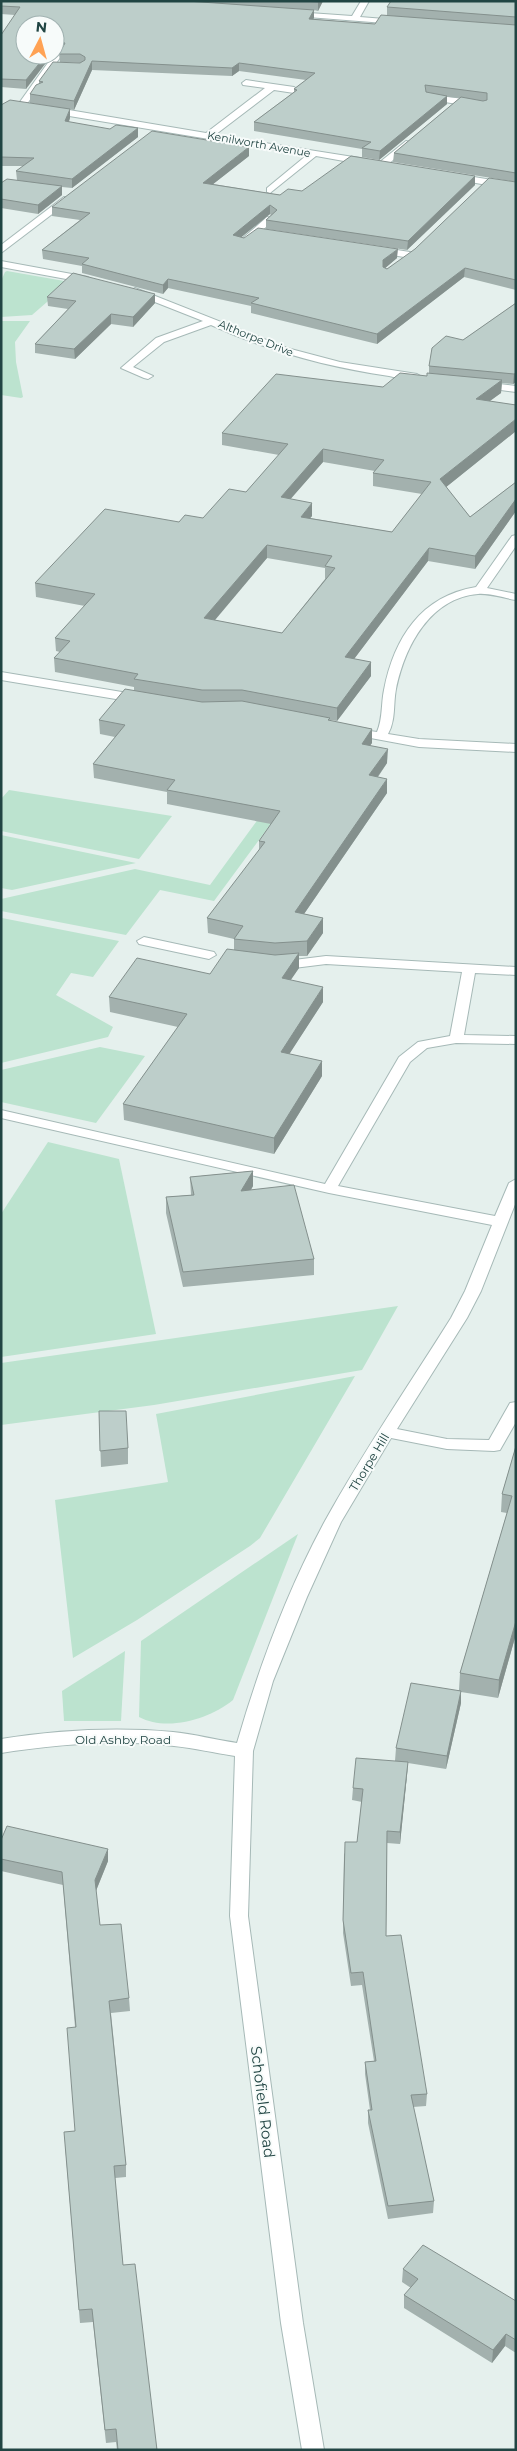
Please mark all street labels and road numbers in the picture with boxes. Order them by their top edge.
street label: Kenilworth Avenue [206,128,312,160]
street label: Althorpe Drive [216,317,296,360]
street label: Thorpe Hill [346,1430,392,1494]
street label: Old Ashby Road [75,1732,171,1747]
street label: Schofield Road [247,2045,279,2159]

